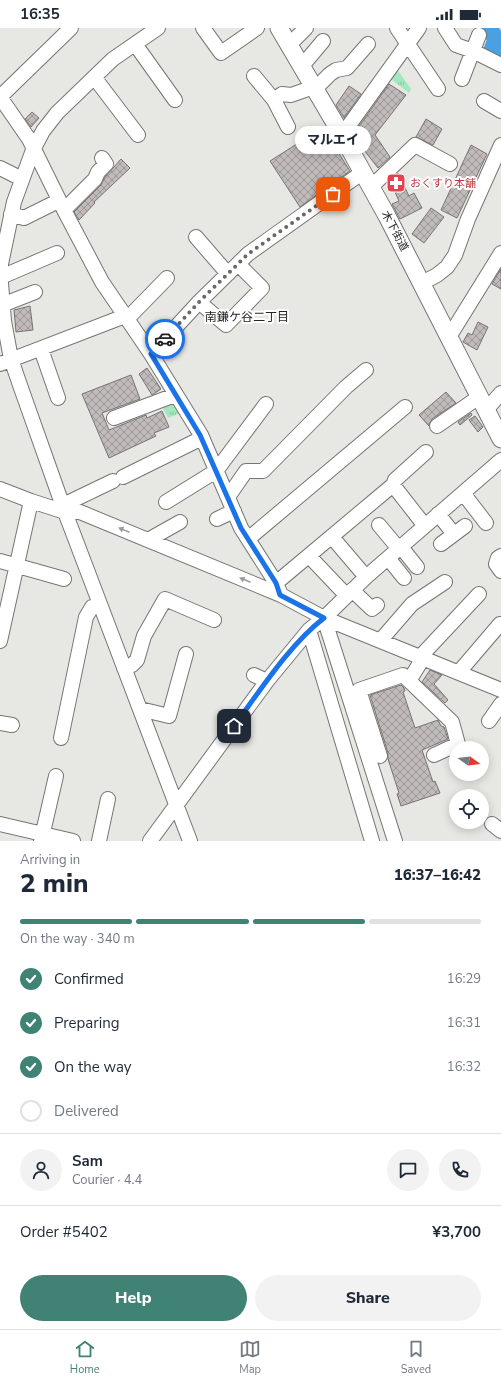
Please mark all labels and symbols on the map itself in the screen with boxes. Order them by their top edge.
callout: マルエイ [295,126,371,154]
pharmacy icon: おくすり本舗 [385,172,407,194]
place label: おくすり本舗 [410,176,476,191]
pin [316,177,350,211]
street label: 木下街道 [378,208,412,254]
district label: 南鎌ケ谷二丁目 [205,309,289,325]
courier [145,319,185,359]
one-way arrow [118,527,130,533]
one-way arrow [239,577,250,583]
pin [217,709,251,743]
north arrow [449,741,489,781]

